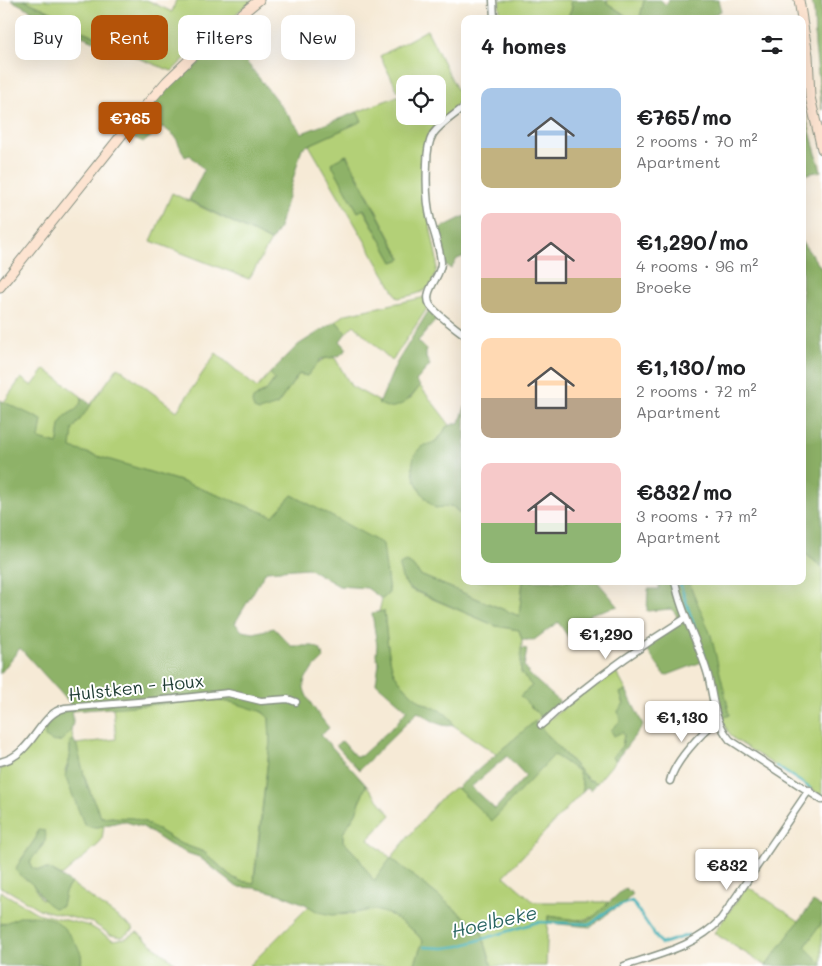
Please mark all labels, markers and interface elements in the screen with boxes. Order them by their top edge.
chip: Buy [15,15,81,60]
chip: Rent [91,15,168,60]
chip: Filters [178,15,271,60]
chip: New [281,15,355,60]
icon: filters [758,31,786,59]
text: 4 homes [481,32,567,59]
map controls [396,75,446,125]
button: locate [396,75,446,125]
pin: €765 [100,102,160,144]
text: €765/mo [636,103,731,130]
text: €765 [110,107,150,128]
icon: home [521,108,581,168]
text: 2 rooms · 70 m² [636,130,757,151]
text: Apartment [636,151,721,172]
text: €1,290/mo [636,228,748,255]
icon: home [521,233,581,293]
text: 4 rooms · 96 m² [636,255,758,276]
text: Broeke [636,276,692,297]
text: €1,130/mo [636,353,746,380]
icon: home [521,358,581,418]
text: 2 rooms · 72 m² [636,380,757,401]
text: Apartment [636,401,721,422]
text: €832/mo [636,478,732,505]
icon: home [521,483,581,543]
text: 3 rooms · 77 m² [636,505,757,526]
text: Apartment [636,526,721,547]
pin: €1,290 [565,618,647,660]
text: €1,290 [579,623,633,644]
street label: Hulstken - Houx [67,668,205,706]
pin: €1,130 [641,700,723,743]
text: €1,130 [656,706,708,727]
pin: €832 [697,848,757,891]
text: €832 [706,854,748,875]
water label: Hoelbeke [449,899,539,943]

